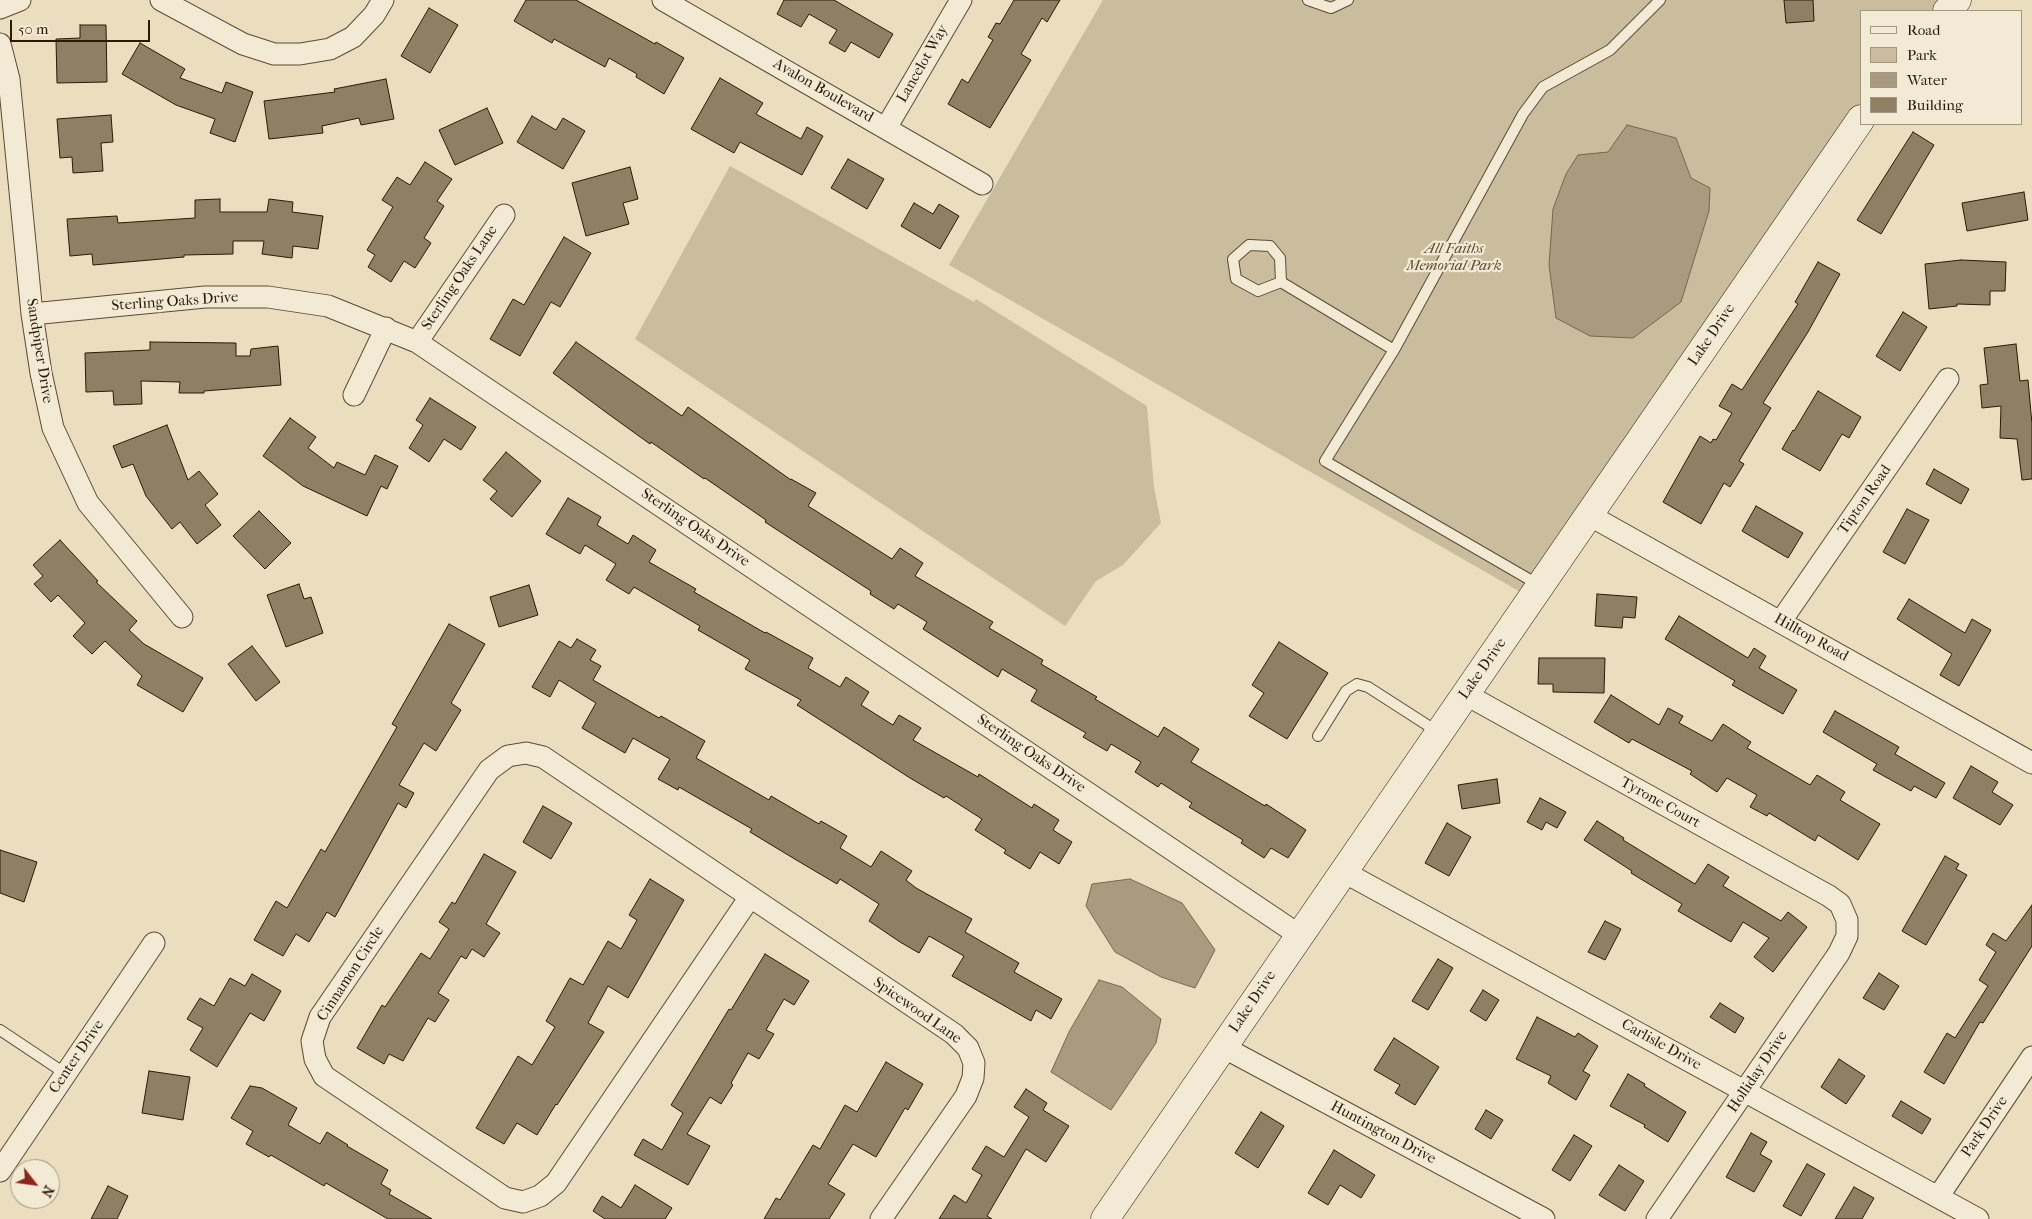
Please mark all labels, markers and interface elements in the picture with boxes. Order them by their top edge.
scale bar [12,10,152,42]
legend [1860,10,2022,125]
text: 50 m [18,20,48,38]
text: Road [1907,21,1940,39]
street label: Lancelot Way [893,22,953,106]
text: Park [1907,46,1937,64]
street label: Avalon Boulevard [770,55,876,127]
text: Water [1907,71,1947,89]
text: Building [1907,96,1963,114]
street label: Sterling Oaks Lane [418,222,502,334]
park label: All Faiths Memorial Park [1406,240,1502,275]
street label: Sterling Oaks Drive [111,289,239,315]
street label: Sandpiper Drive [22,297,56,405]
street label: Lake Drive [1685,301,1739,369]
street label: Tipton Road [1835,462,1895,538]
street label: Sterling Oaks Drive [637,485,753,571]
street label: Hilltop Road [1771,610,1851,666]
street label: Lake Drive [1455,635,1511,703]
street label: Sterling Oaks Drive [973,711,1089,797]
street label: Tyrone Court [1617,774,1703,832]
street label: Cinnamon Circle [314,923,388,1025]
street label: Lake Drive [1226,968,1280,1036]
street label: Spicewood Lane [869,974,965,1048]
street label: Carlisle Drive [1618,1016,1704,1074]
street label: Center Drive [46,1017,108,1097]
street label: Holliday Drive [1724,1028,1792,1116]
street label: Park Drive [1958,1093,2012,1161]
street label: Huntington Drive [1327,1098,1439,1168]
north arrow [10,1159,60,1209]
text: N [38,1182,58,1200]

